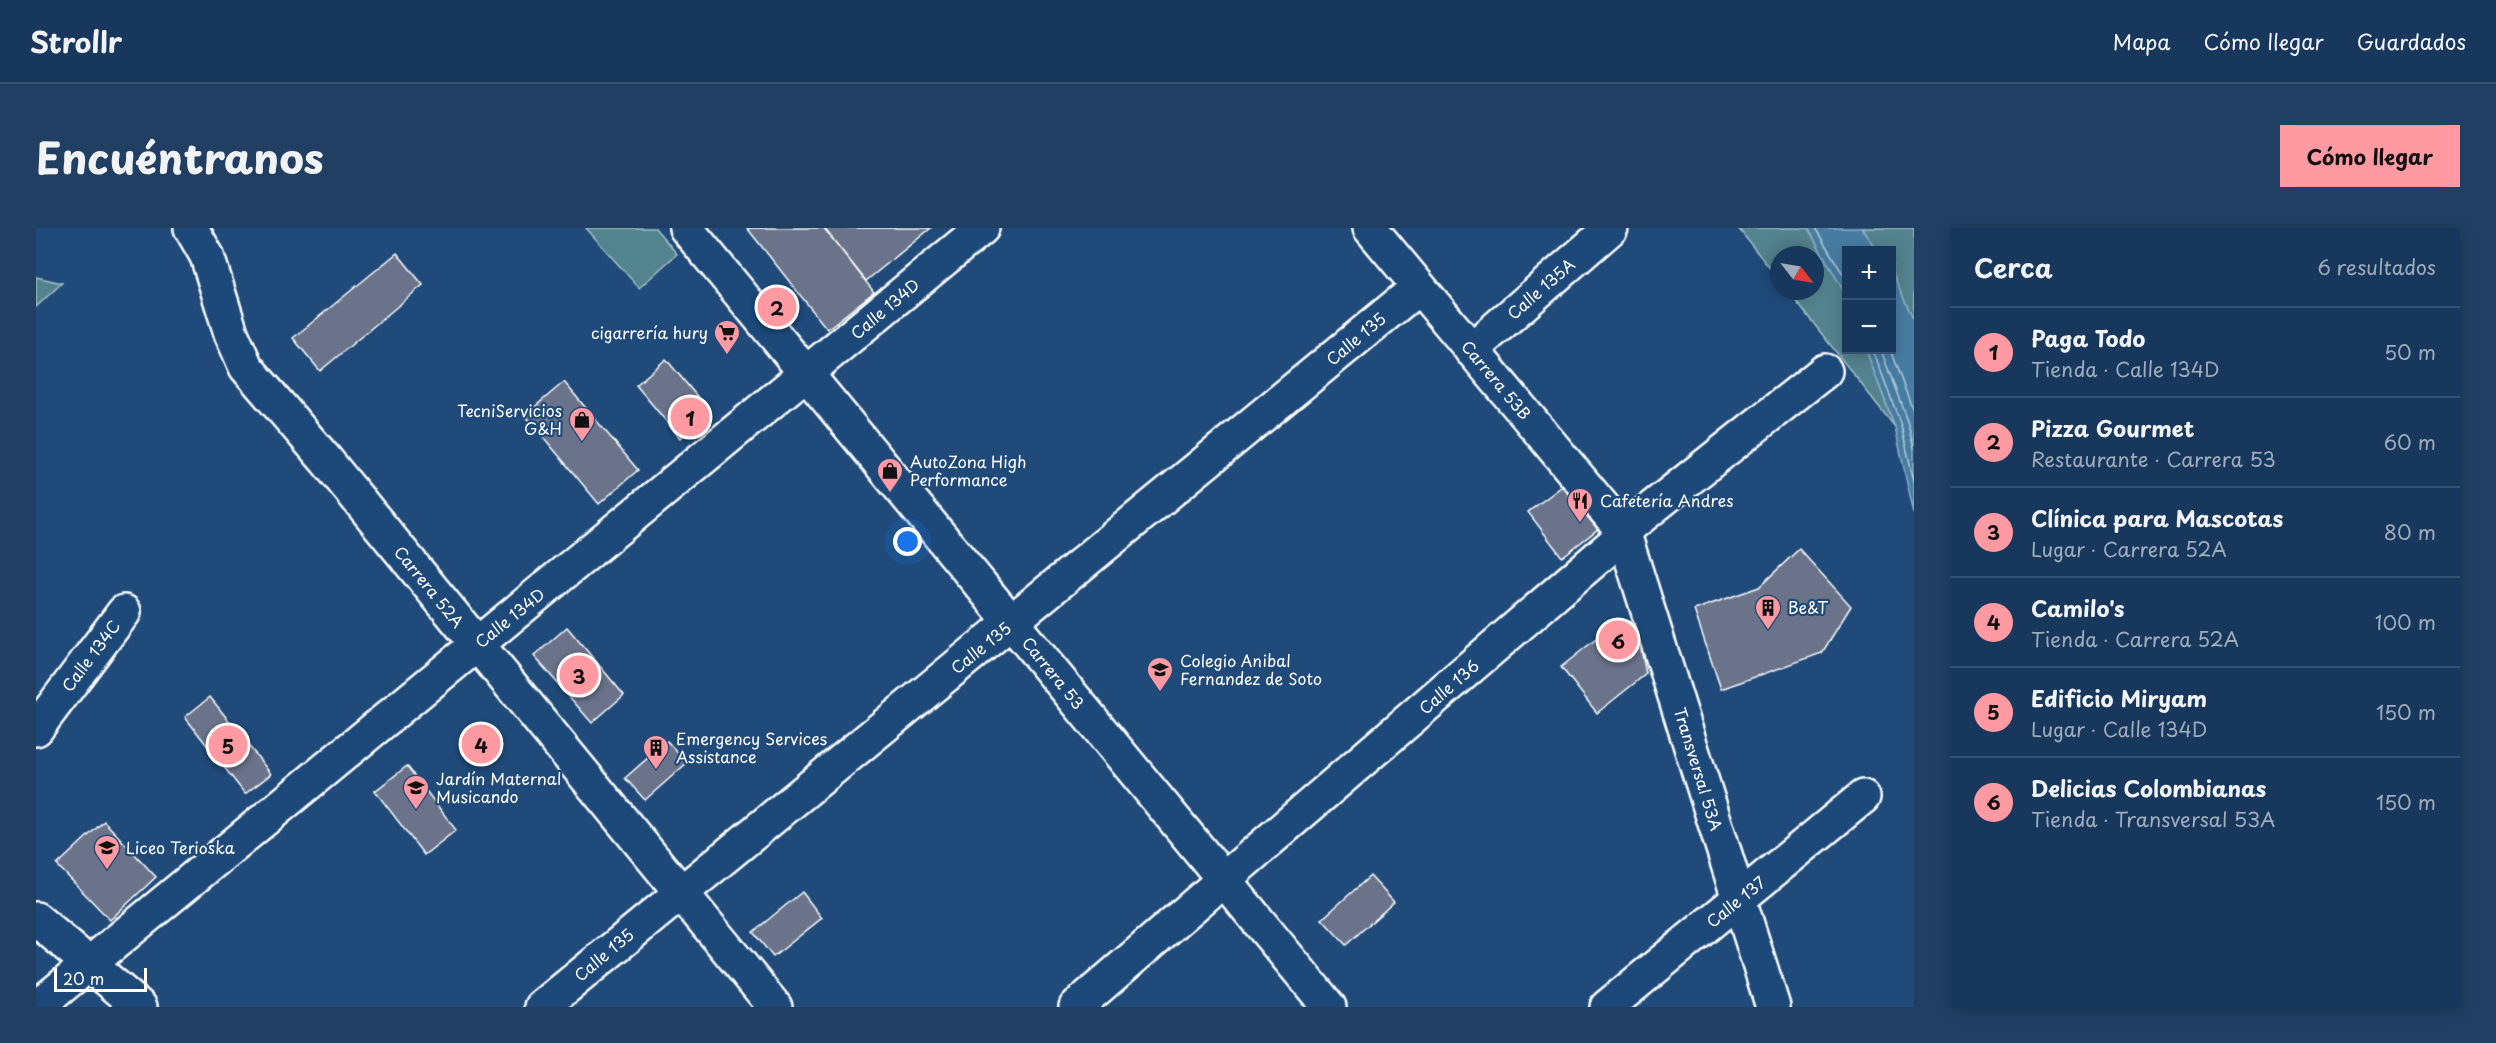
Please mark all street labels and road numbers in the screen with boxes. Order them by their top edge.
street label: Calle 135A [1501,252,1579,324]
street label: Calle 134D [845,272,924,344]
street label: Calle 135 [1320,306,1390,370]
street label: Carrera 53B [1456,334,1537,424]
street label: Carrera 52A [389,540,470,633]
street label: Calle 134D [469,582,549,653]
street label: Calle 134C [55,615,125,696]
street label: Calle 135 [945,615,1016,679]
street label: Carrera 53 [1017,631,1091,714]
street label: Calle 136 [1413,653,1484,719]
street label: Transversal 53A [1669,704,1729,833]
street label: Calle 137 [1701,870,1770,933]
street label: Calle 135 [568,922,638,986]

